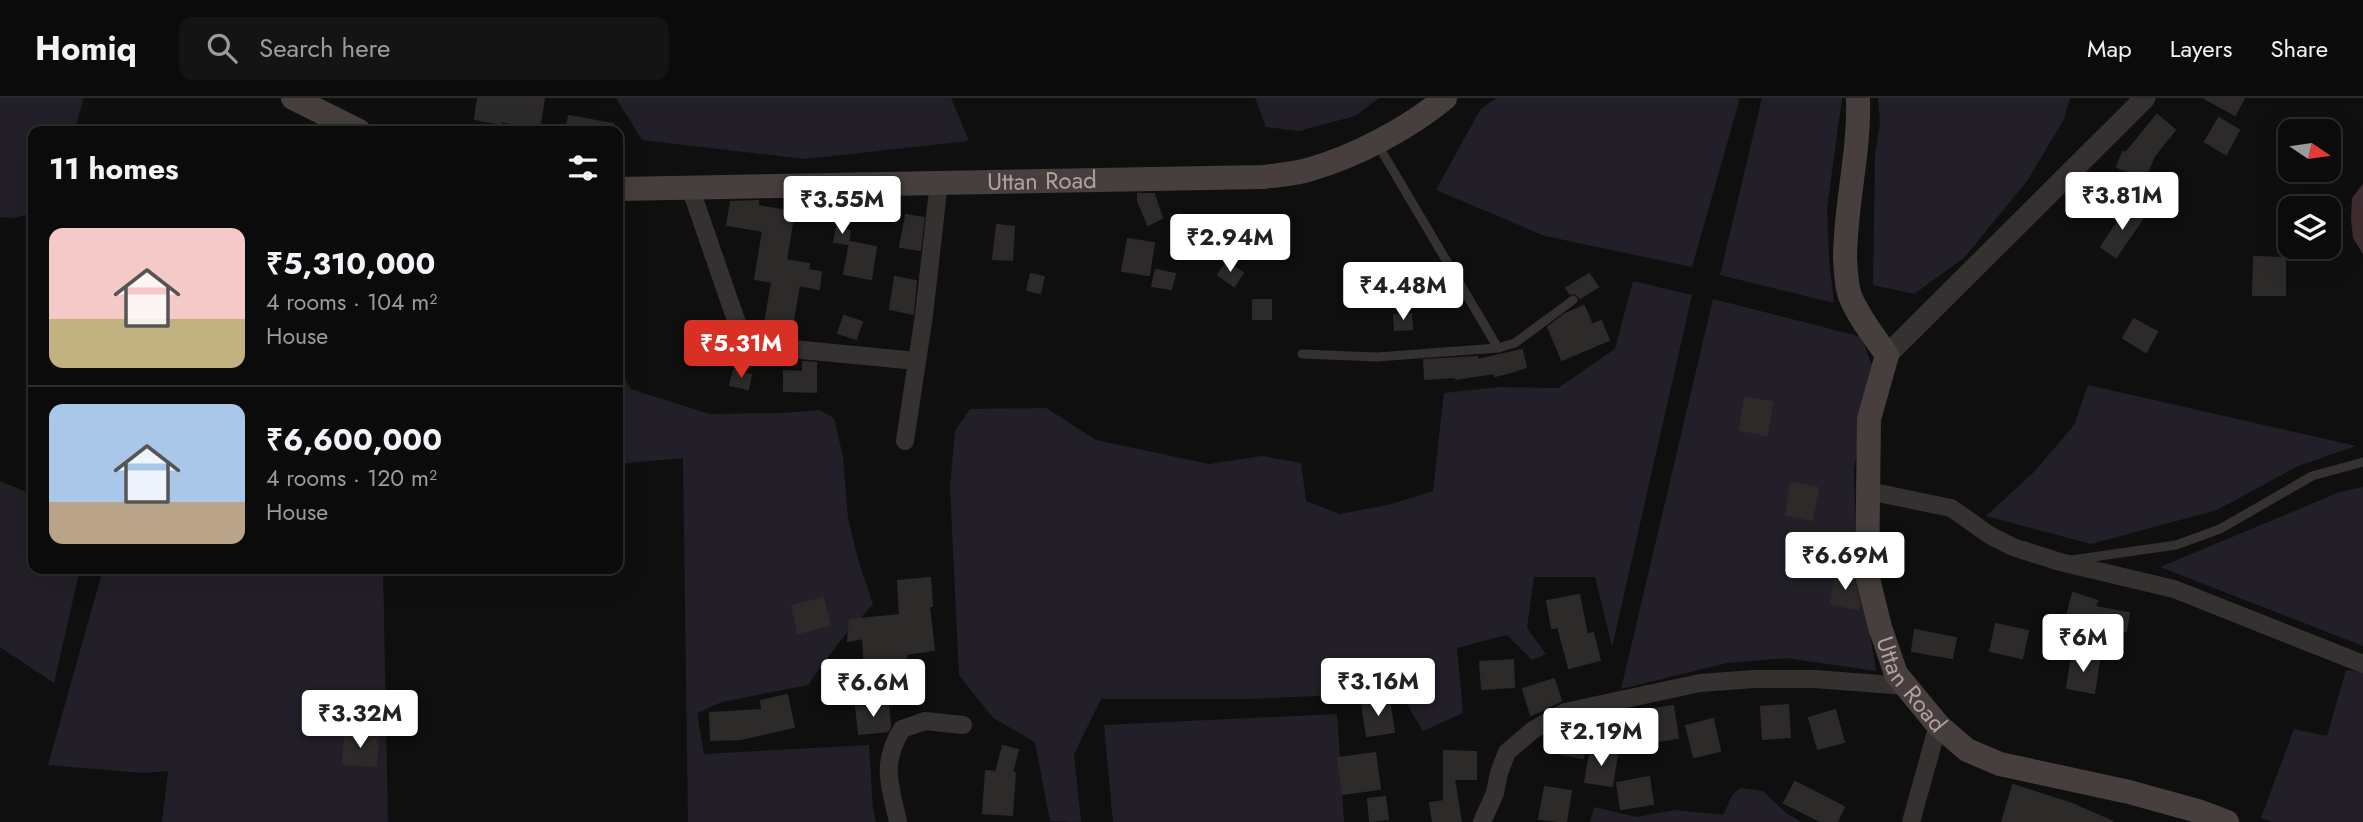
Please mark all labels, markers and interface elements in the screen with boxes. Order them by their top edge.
search box [179,17,669,80]
text: Homiq [35,25,137,72]
icon: search [203,29,241,67]
text: Search here [259,29,390,67]
text: Map [2087,31,2132,66]
text: Layers [2170,31,2232,66]
text: Share [2270,31,2328,66]
north arrow [2278,119,2342,182]
map controls [2278,119,2341,259]
text: 11 homes [49,147,179,190]
icon: filters [564,149,602,187]
street label: Uttan Road [987,162,1097,199]
pin: ₹3.81M [2065,172,2179,232]
pin: ₹3.55M [785,176,899,236]
text: ₹3.81M [2081,178,2163,212]
text: ₹3.55M [800,182,884,216]
button: layers [2278,196,2341,259]
pin: ₹2.94M [1173,214,1287,274]
text: ₹2.94M [1186,220,1274,254]
text: ₹5,310,000 [266,242,435,285]
icon: home [105,256,189,340]
pin: ₹4.48M [1346,262,1460,322]
text: ₹4.48M [1359,268,1447,302]
text: 4 rooms · 104 m² [266,285,437,319]
text: House [266,319,328,353]
pin: ₹5.31M [684,320,798,380]
text: ₹5.31M [700,326,782,360]
text: ₹6,600,000 [266,418,442,461]
icon: home [105,432,189,516]
text: 4 rooms · 120 m² [266,461,437,495]
text: House [266,495,328,529]
pin: ₹6.69M [1788,532,1902,592]
text: ₹6.69M [1801,538,1889,572]
pin: ₹6M [2049,614,2117,674]
text: ₹6M [2058,620,2108,654]
street label: Uttan Road [1867,632,1955,740]
pin: ₹3.16M [1321,658,1435,718]
pin: ₹6.6M [824,660,922,719]
text: ₹3.16M [1337,664,1419,698]
text: ₹6.6M [837,665,909,699]
pin: ₹3.32M [303,690,417,750]
text: ₹3.32M [318,696,402,730]
pin: ₹2.19M [1544,708,1658,768]
text: ₹2.19M [1559,714,1643,748]

